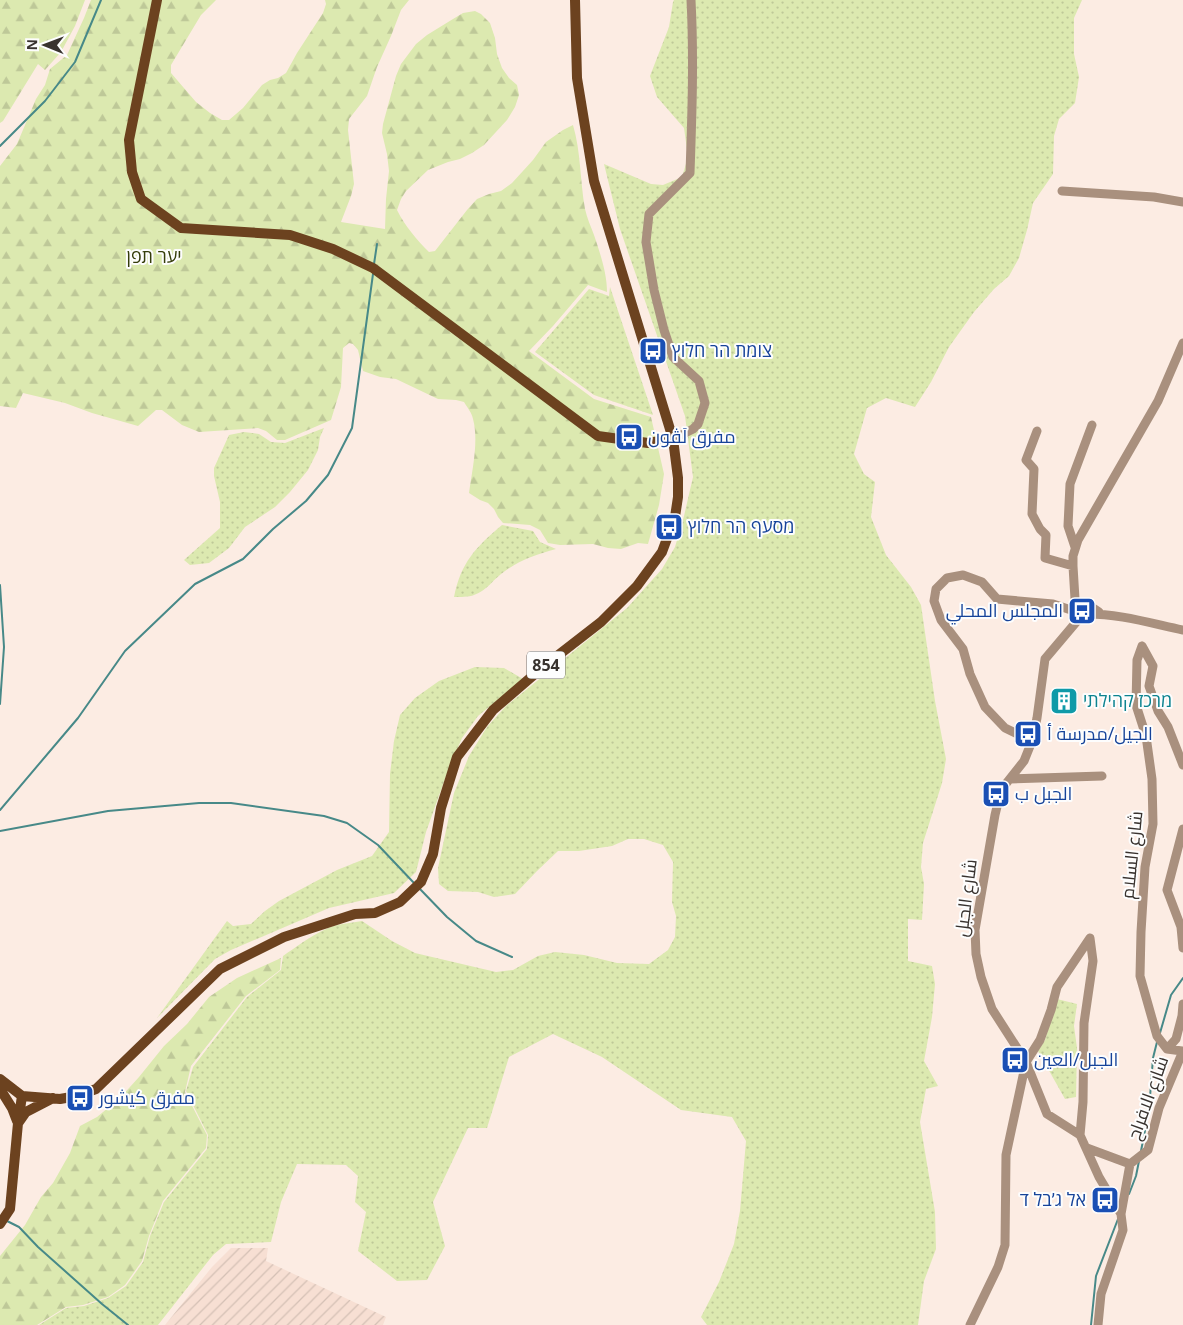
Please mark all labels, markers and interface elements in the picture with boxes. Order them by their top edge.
north arrow [20,20,70,70]
text: N [22,39,41,51]
park label: יער תפן [126,244,182,268]
bus stop icon: צומת הר חלוץ [638,336,668,366]
place label: צומת הר חלוץ [672,338,772,362]
bus stop icon: مفرق لَڤون [614,422,644,452]
place label: مفرق لَڤون [648,424,736,449]
bus stop icon: מסעף הר חלוץ [654,512,684,542]
place label: מסעף הר חלוץ [688,514,794,538]
bus stop icon: المجلس المحلي [1067,596,1097,626]
place label: المجلس المحلي [946,598,1063,625]
road number: 854 [527,652,565,678]
building icon: מרכז קהילתי [1049,686,1079,716]
place label: מרכז קהילתי [1083,688,1172,712]
bus stop icon: الجيل/مدرسة أ [1013,719,1043,749]
place label: الجيل/مدرسة أ [1047,721,1153,745]
bus stop icon: الجبل ب [981,779,1011,809]
place label: الجبل ب [1015,781,1072,805]
street label: شارع السلام [1114,810,1149,900]
street label: شارع الجبل [948,858,983,938]
bus stop icon: الجبل/العين [1000,1045,1030,1075]
place label: الجبل/العين [1034,1047,1118,1071]
street label: شارع الافراح [1121,1052,1174,1143]
bus stop icon: مفرق كيشور [65,1083,95,1113]
place label: مفرق كيشور [98,1085,195,1110]
bus stop icon: אל ג׳בל ד [1090,1185,1120,1215]
place label: אל ג׳בל ד [1020,1187,1086,1211]

